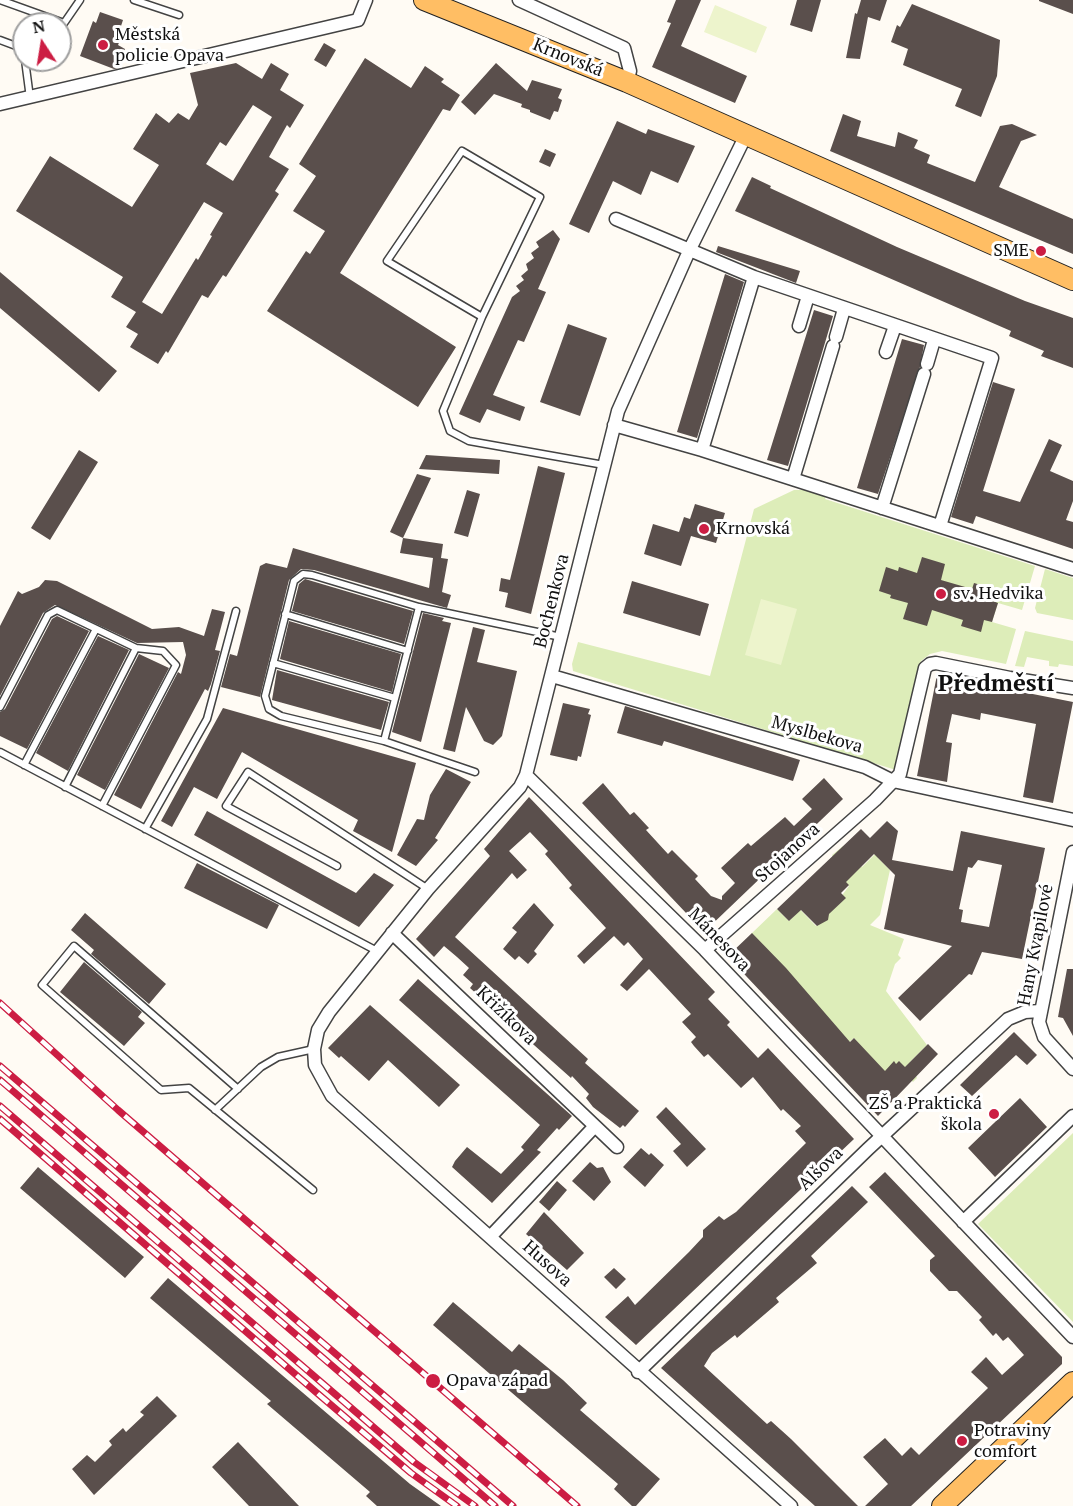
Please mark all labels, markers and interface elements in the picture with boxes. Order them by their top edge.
north arrow [12,12,72,72]
text: N [30,14,47,38]
place label: Městská policie Opava [115,24,224,66]
street label: Krnovská [530,34,606,82]
marker: Městská policie Opava [96,38,110,52]
place label: SME [993,240,1029,262]
marker: SME [1034,244,1048,258]
place label: Krnovská [716,518,790,540]
marker: Krnovská [697,522,711,536]
street label: Bochenkova [530,552,574,650]
place label: sv. Hedvika [953,583,1044,605]
marker: sv. Hedvika [934,587,948,601]
district label: Předměstí [938,670,1054,698]
street label: Myslbekova [769,712,865,758]
street label: Stojanova [751,819,825,887]
street label: Hany Kvapilové [1014,882,1058,1008]
street label: Mánesova [683,904,755,976]
street label: Křižíkova [471,982,541,1050]
place label: ZŠ a Praktická škola [869,1093,982,1136]
marker: ZŠ a Praktická škola [987,1107,1001,1121]
street label: Alšova [794,1143,848,1195]
street label: Husova [518,1236,576,1292]
place label: Opava západ [446,1370,548,1392]
marker: Opava západ [424,1372,442,1390]
place label: Potraviny comfort [974,1420,1051,1462]
marker: Potraviny comfort [955,1434,969,1448]

